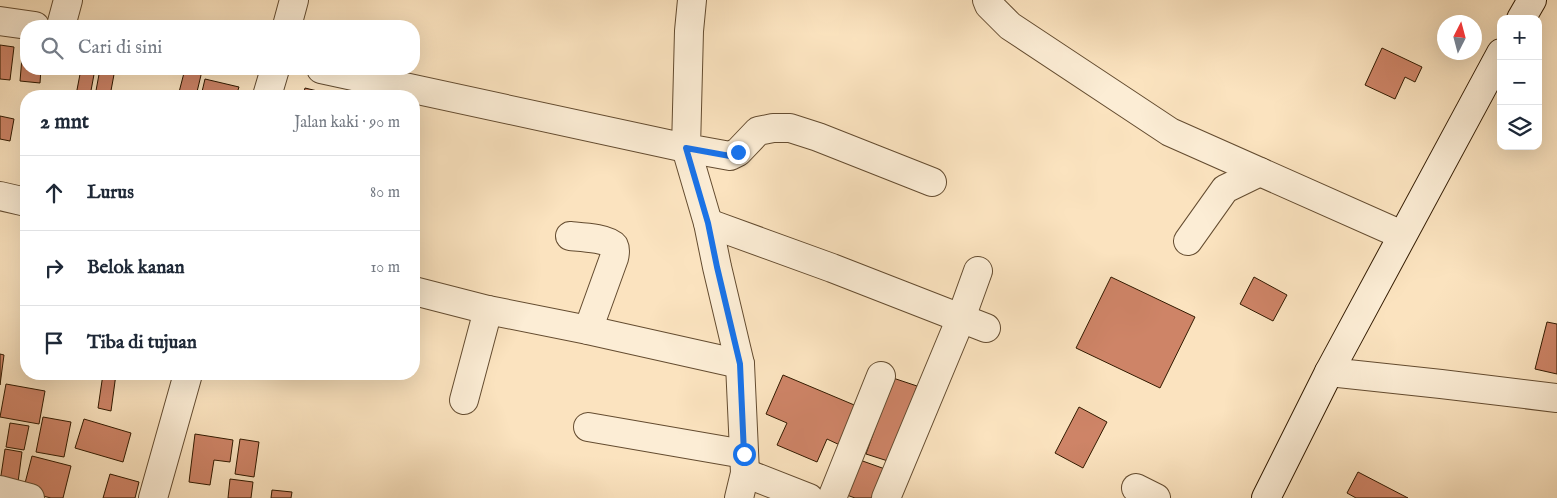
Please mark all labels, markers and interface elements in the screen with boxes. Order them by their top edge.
north arrow [1437,15,1482,60]
map controls [1497,15,1542,150]
button: + [1497,15,1542,60]
search box [20,20,420,75]
icon: search [38,34,66,62]
text: Cari di sini [78,36,162,60]
button: − [1497,60,1542,105]
button: layers [1497,105,1542,150]
text: 2 mnt [40,109,89,136]
text: Jalan kaki · 90 m [294,113,400,133]
route end [727,141,750,164]
icon: ahead [40,179,68,207]
text: Lurus [87,181,134,205]
text: 80 m [370,183,400,203]
icon: right [40,254,68,282]
text: Belok kanan [87,256,185,280]
text: 10 m [370,258,400,278]
icon: arrive [40,329,68,357]
text: Tiba di tujuan [87,331,197,355]
route start [733,443,756,466]

